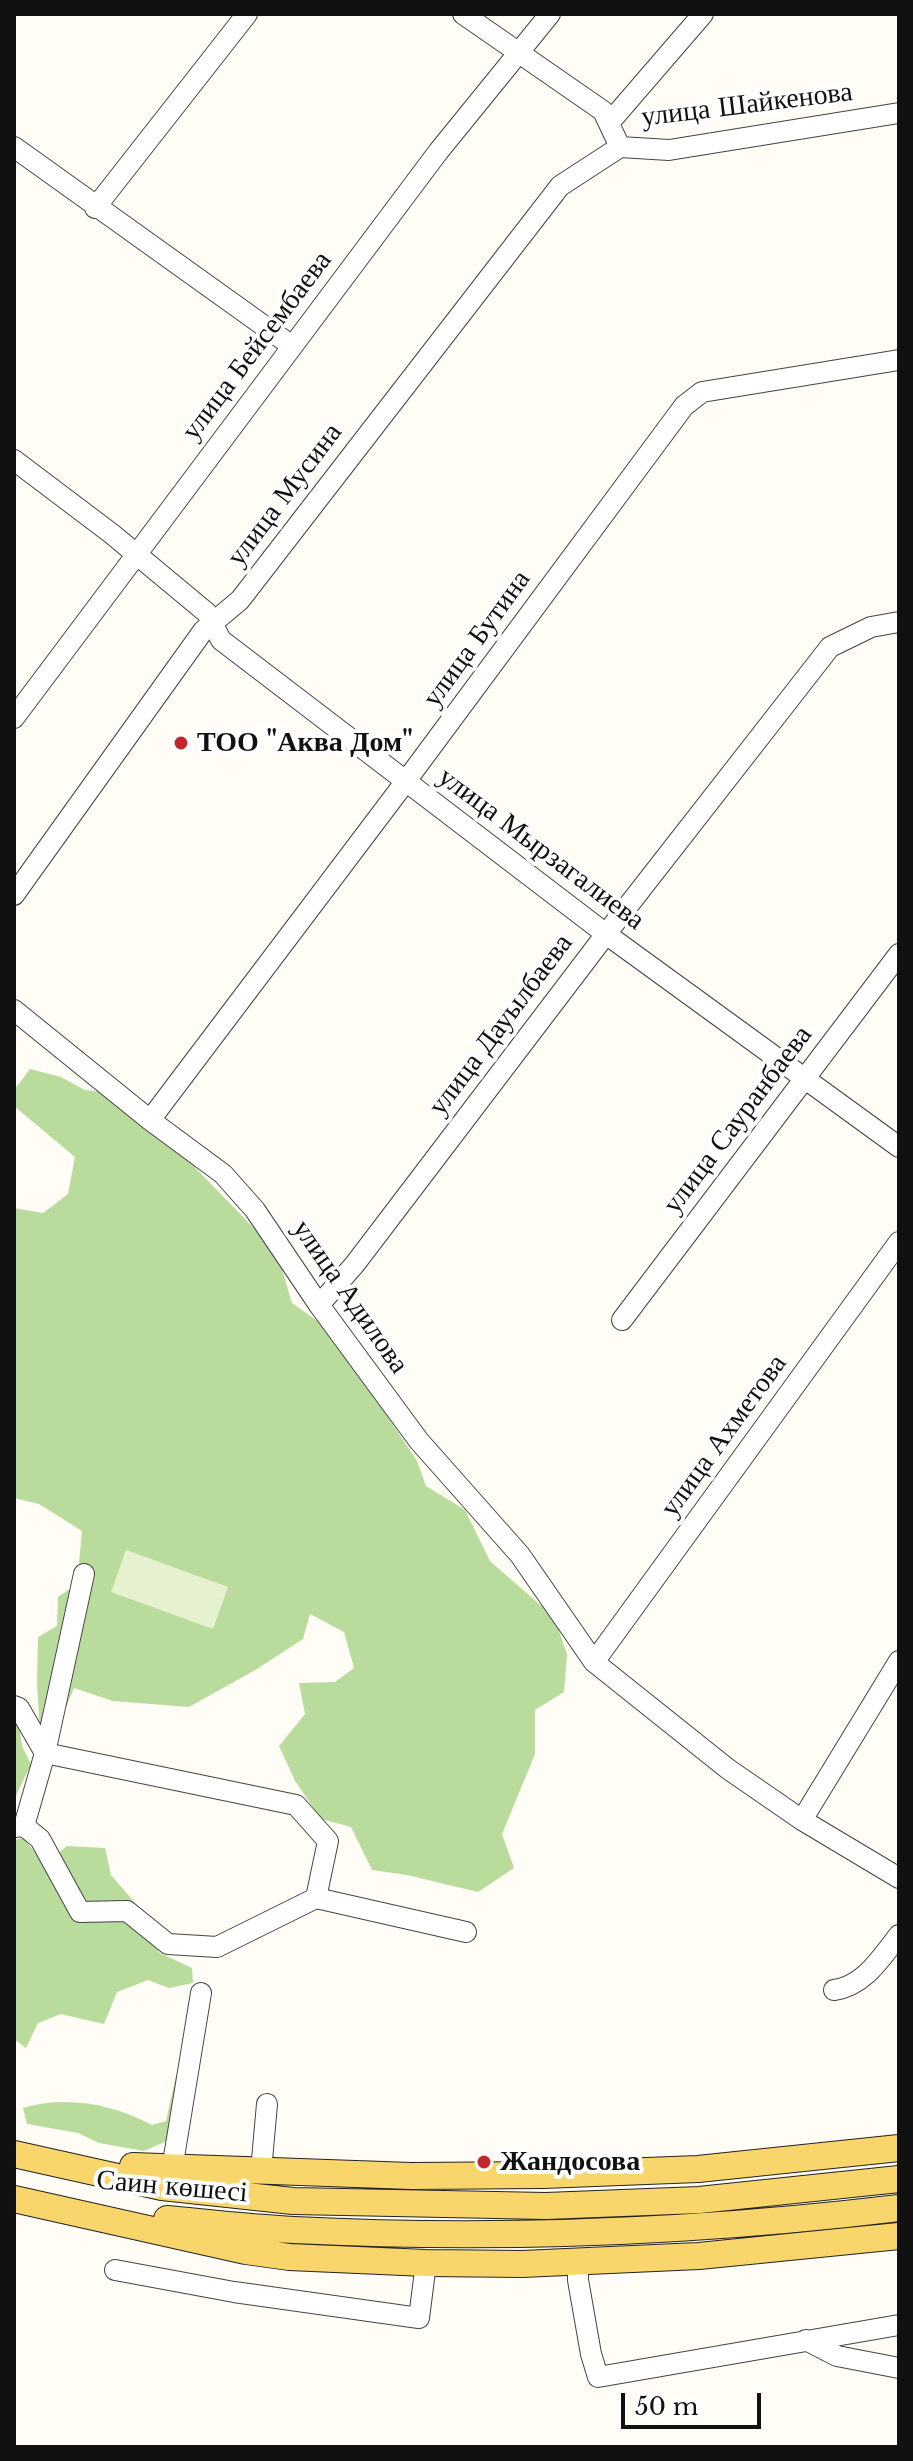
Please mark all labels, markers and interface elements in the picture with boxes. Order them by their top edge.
street label: улица Шайкенова [640,75,854,135]
street label: улица Бейсембаева [175,245,339,447]
street label: улица Мусина [220,417,350,573]
street label: улица Бутина [416,564,538,714]
place label: ТОО "Аква Дом" [197,726,413,760]
marker: ТОО "Аква Дом" [172,734,190,752]
street label: улица Мырзагалиева [431,760,651,938]
street label: улица Дауылбаева [422,928,580,1122]
street label: улица Сауранбаева [656,1019,820,1221]
street label: улица Адилова [285,1214,415,1380]
street label: улица Ахметова [654,1348,794,1524]
place label: Жандосова [500,2145,640,2179]
marker: Жандосова [475,2153,493,2171]
street label: Саин көшесі [95,2164,249,2210]
scale bar [625,2377,765,2427]
text: 50 m [635,2392,698,2421]

